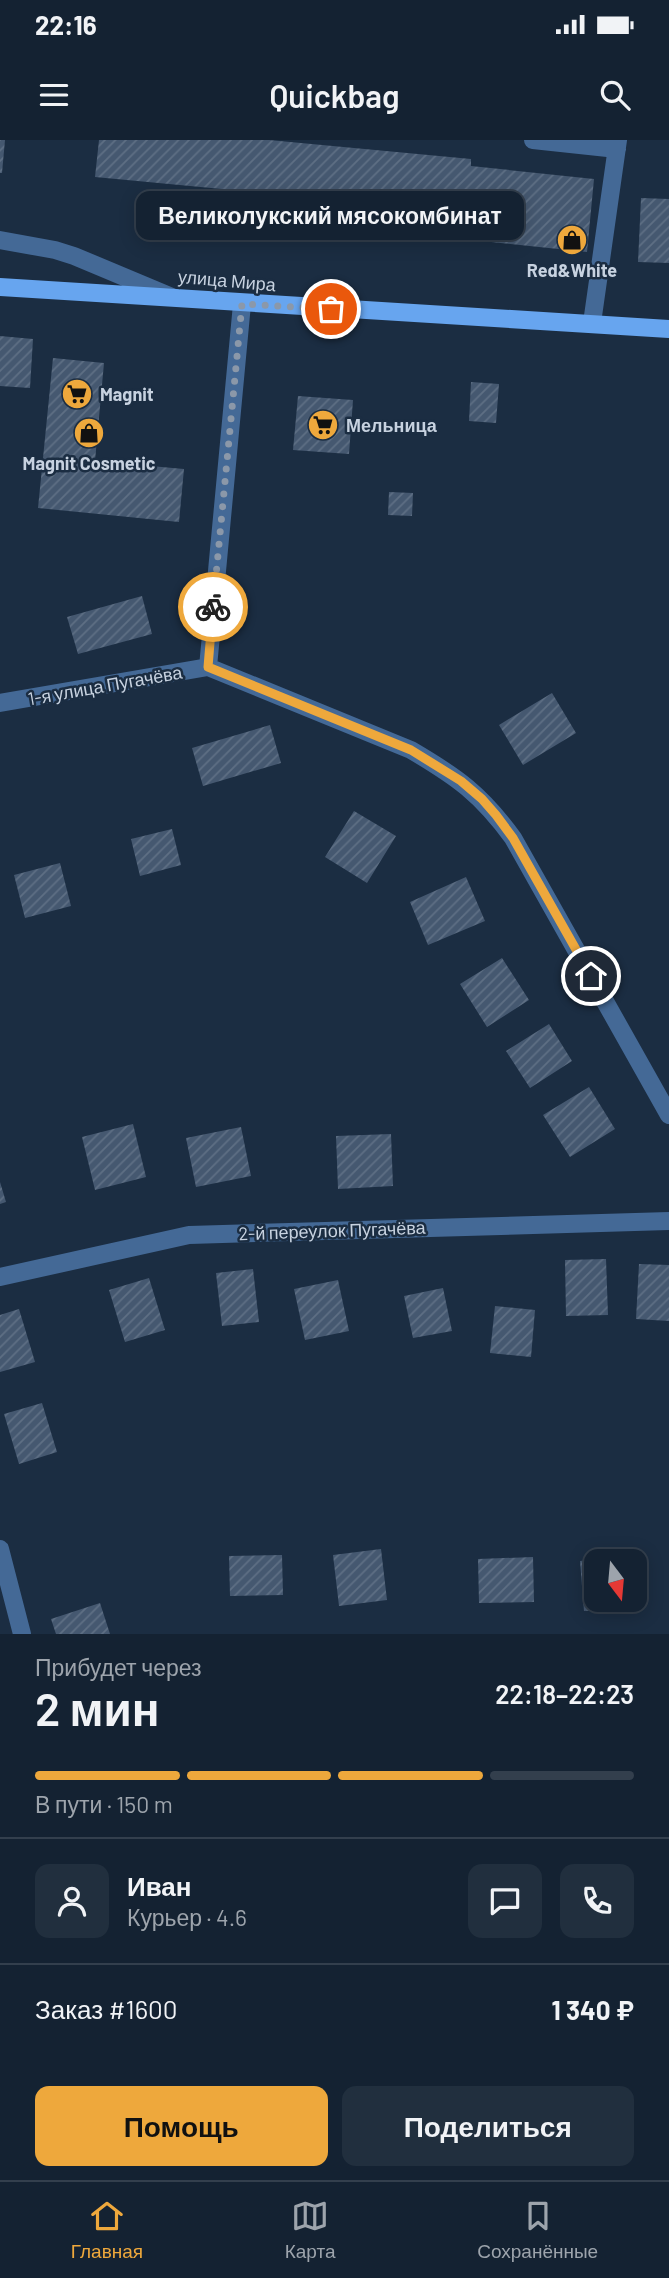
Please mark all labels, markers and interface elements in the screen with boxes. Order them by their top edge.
text: 22:16 [35,9,97,40]
icon: menu [35,76,73,114]
text: Quickbag [269,76,400,114]
icon: search [596,76,634,114]
callout: Великолукский мясокомбинат [137,190,525,239]
text: Великолукский мясокомбинат [158,201,502,229]
shop icon: Red&White [555,223,589,257]
place label: Red&White [527,259,617,281]
street label: улица Мира [177,265,278,295]
pin [301,279,361,339]
icon: bag [312,290,350,328]
supermarket icon: Magnit [60,377,94,411]
place label: Magnit [100,383,154,405]
supermarket icon: Мельница [306,408,340,442]
place label: Мельница [346,414,438,436]
shop icon: Magnit Cosmetic [72,416,106,450]
place label: Magnit Cosmetic [23,452,156,474]
courier [178,572,248,642]
icon: bike [194,588,232,626]
street label: 1-я улица Пугачёва [26,660,185,709]
pin [561,946,621,1006]
icon: home [572,957,610,995]
street label: 2-й переулок Пугачёва [238,1216,427,1244]
north arrow [584,1549,648,1612]
map controls [584,1549,647,1612]
text: Прибудет через [35,1653,202,1681]
text: 22:18–22:23 [495,1678,634,1709]
text: 2 мин [35,1680,160,1735]
text: В пути · 150 m [35,1790,173,1818]
button: person [35,1864,109,1938]
button: chat [468,1864,542,1938]
button: phone [560,1864,634,1938]
text: Иван [127,1870,192,1901]
text: Курьер · 4.6 [127,1903,247,1931]
text: Заказ #1600 [35,1993,177,2024]
text: 1 340 ₽ [552,1994,634,2025]
button: Помощь [35,2086,328,2166]
button: Поделиться [342,2086,634,2166]
tab: Главная [71,2197,143,2263]
tab: Карта [285,2197,336,2263]
tab: Сохранённые [477,2197,598,2263]

